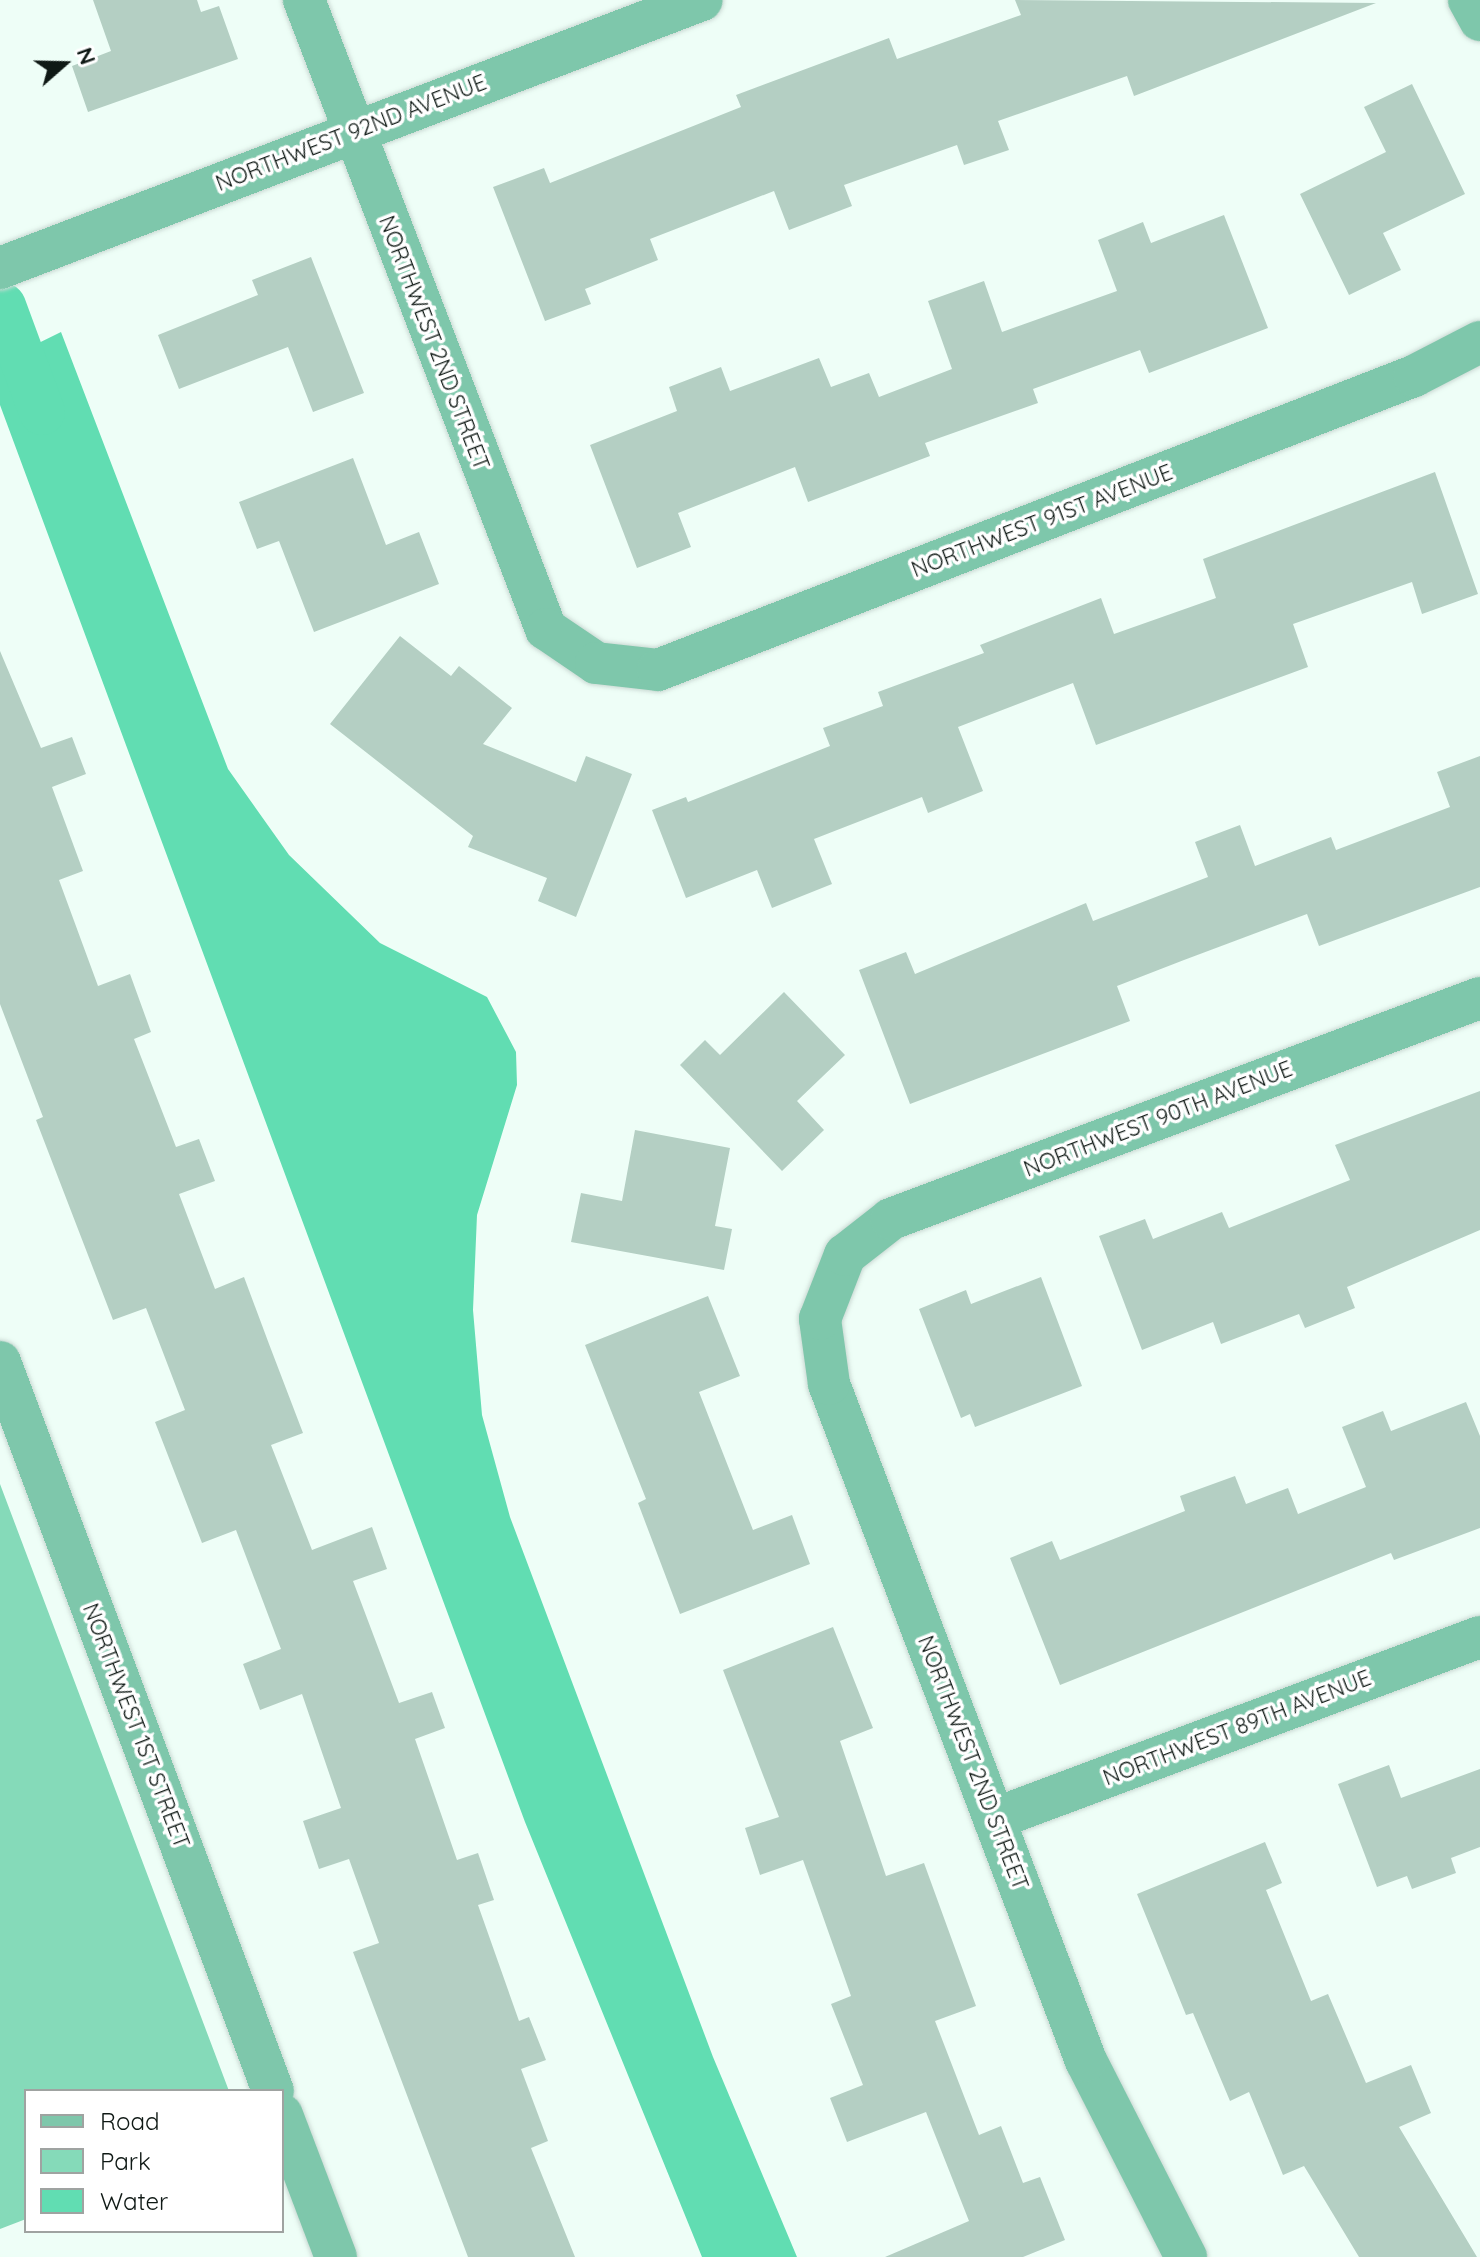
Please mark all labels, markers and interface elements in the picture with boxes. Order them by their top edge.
north arrow [24,24,104,104]
text: N [71,43,102,68]
street label: NORTHWEST 92ND AVENUE [212,69,490,197]
street label: NORTHWEST 2ND STREET [373,212,495,474]
street label: NORTHWEST 91ST AVENUE [908,459,1176,583]
street label: NORTHWEST 90TH AVENUE [1020,1056,1296,1182]
street label: NORTHWEST 1ST STREET [77,1600,195,1852]
street label: NORTHWEST 2ND STREET [912,1632,1034,1894]
street label: NORTHWEST 89TH AVENUE [1099,1665,1375,1791]
legend [24,2089,284,2233]
text: Road [100,2106,160,2136]
text: Park [100,2146,151,2176]
text: Water [100,2186,168,2216]

